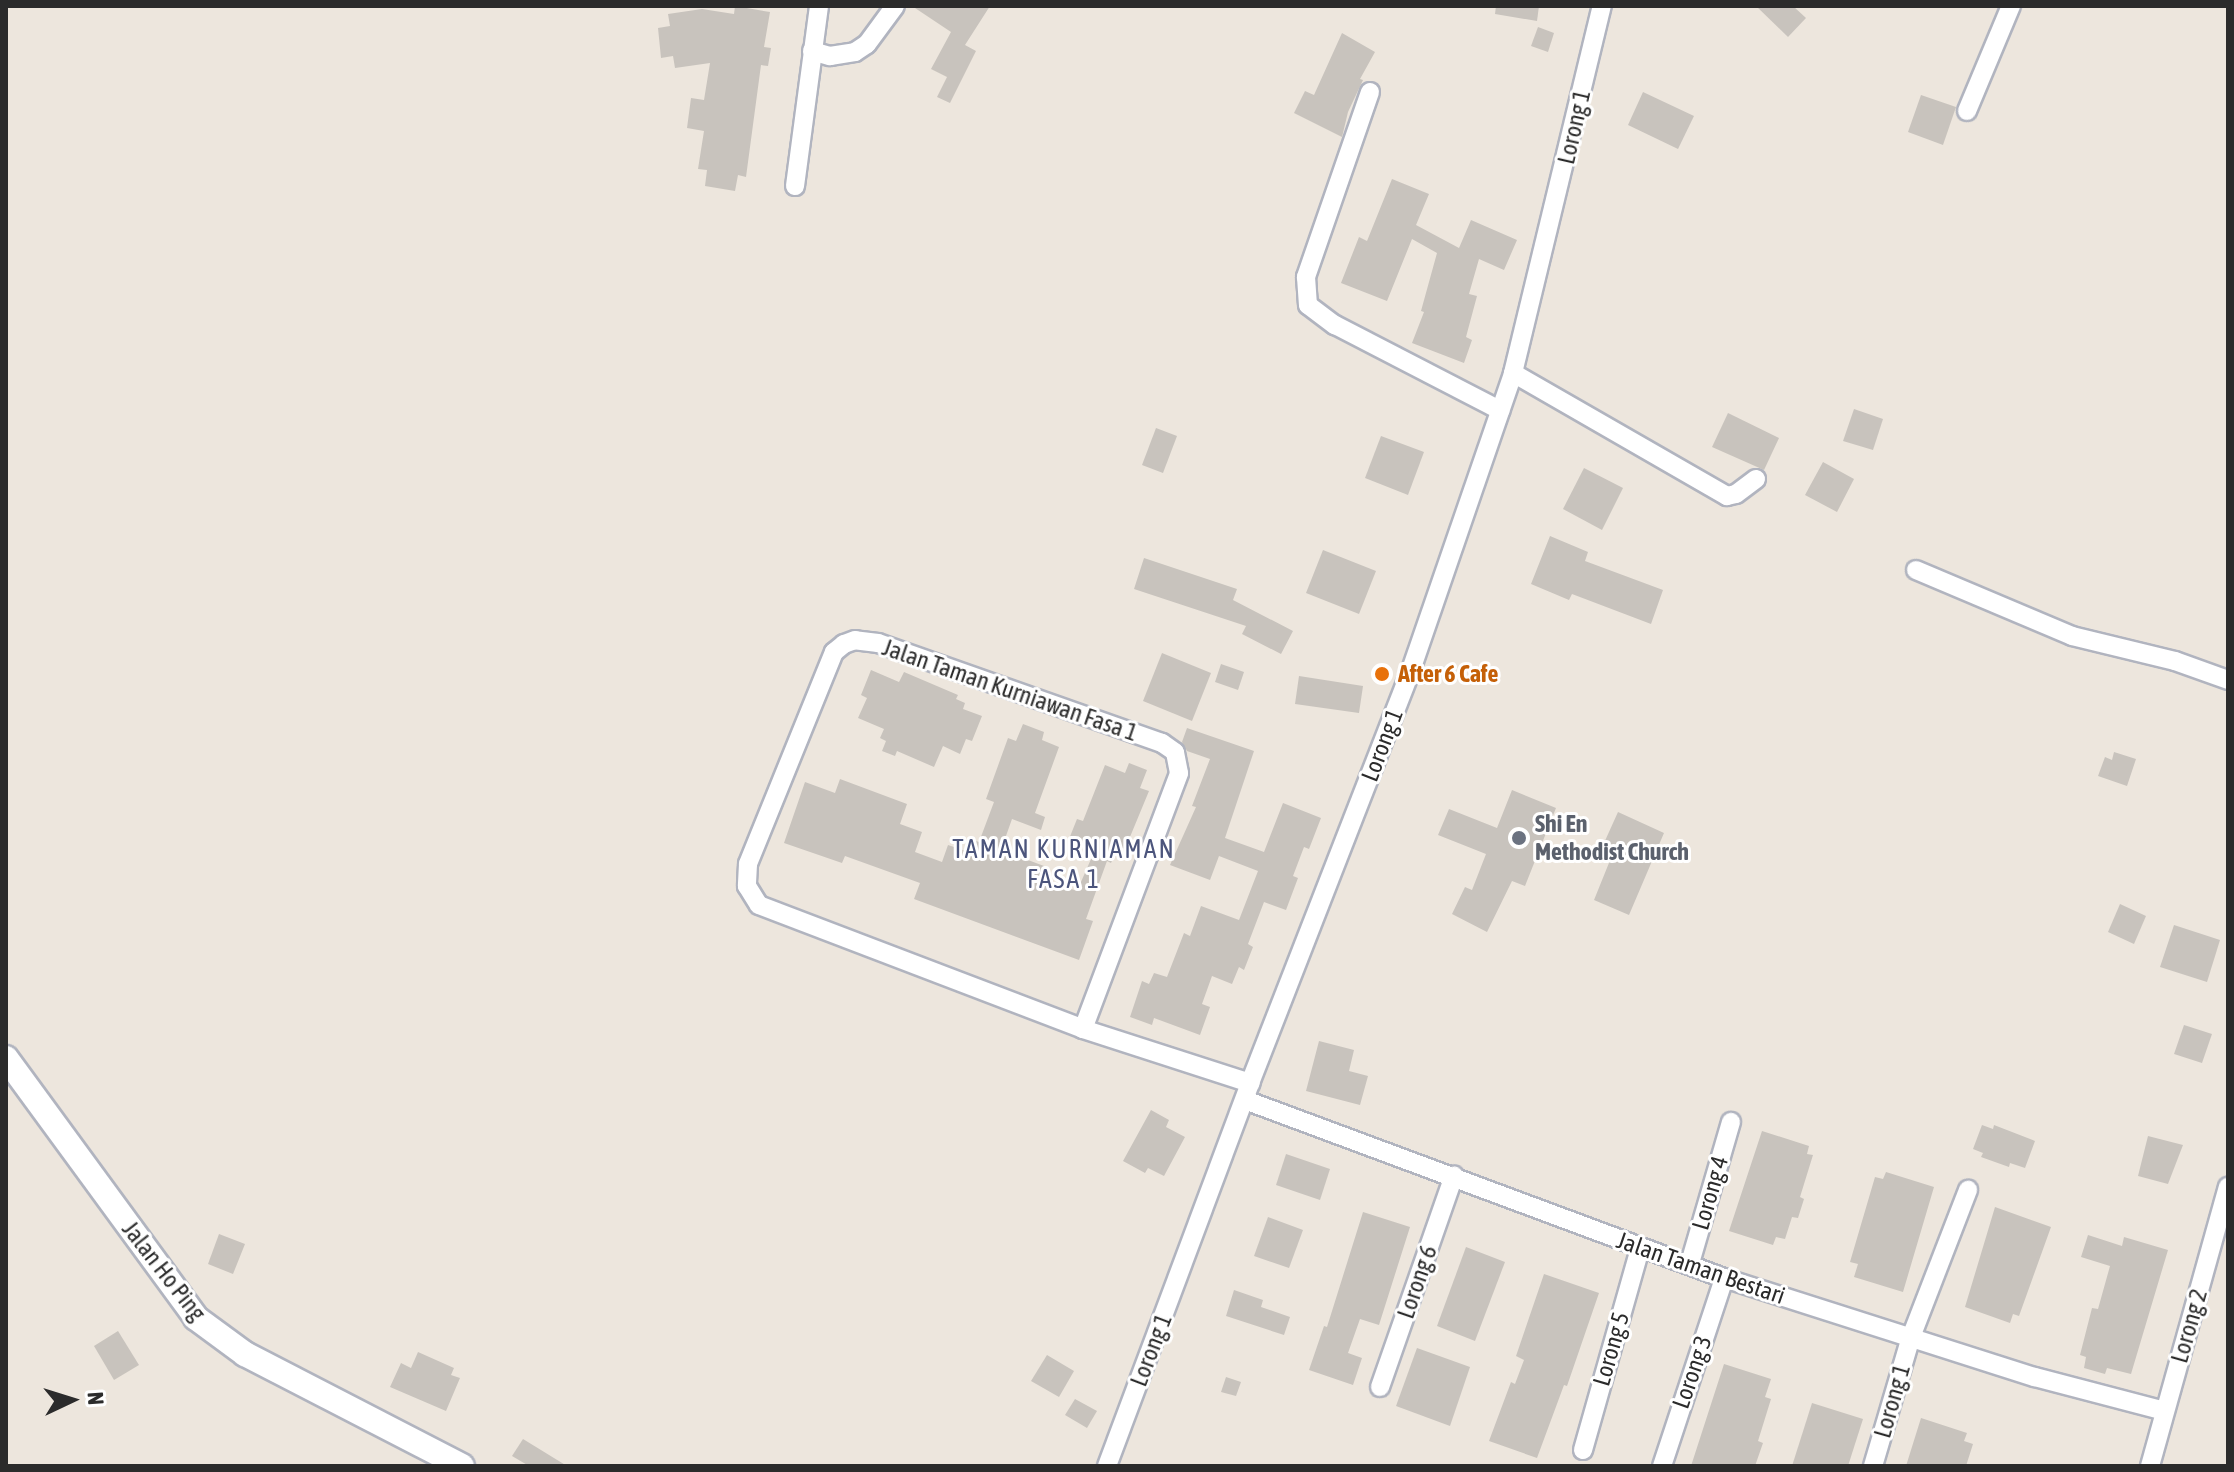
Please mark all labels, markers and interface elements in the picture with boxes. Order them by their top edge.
street label: Lorong 1 [1551,87,1597,167]
street label: Jalan Taman Kurniawan Fasa 1 [879,633,1141,747]
place label: After 6 Cafe [1398,660,1498,688]
marker: After 6 Cafe [1373,665,1391,683]
street label: Lorong 1 [1355,705,1409,785]
place label: Shi En Methodist Church [1535,810,1689,866]
marker: Shi En Methodist Church [1510,829,1528,847]
district label: TAMAN KURNIAMAN FASA 1 [952,834,1176,896]
street label: Lorong 4 [1686,1153,1734,1233]
street label: Jalan Ho Ping [116,1215,212,1327]
street label: Jalan Taman Bestari [1613,1226,1789,1310]
street label: Lorong 6 [1391,1242,1443,1322]
street label: Lorong 2 [2165,1286,2213,1366]
street label: Lorong 5 [1587,1309,1635,1389]
street label: Lorong 1 [1124,1310,1178,1390]
street label: Lorong 3 [1666,1332,1718,1412]
north arrow [32,1360,112,1440]
street label: Lorong 1 [1868,1361,1916,1441]
text: N [83,1391,109,1406]

